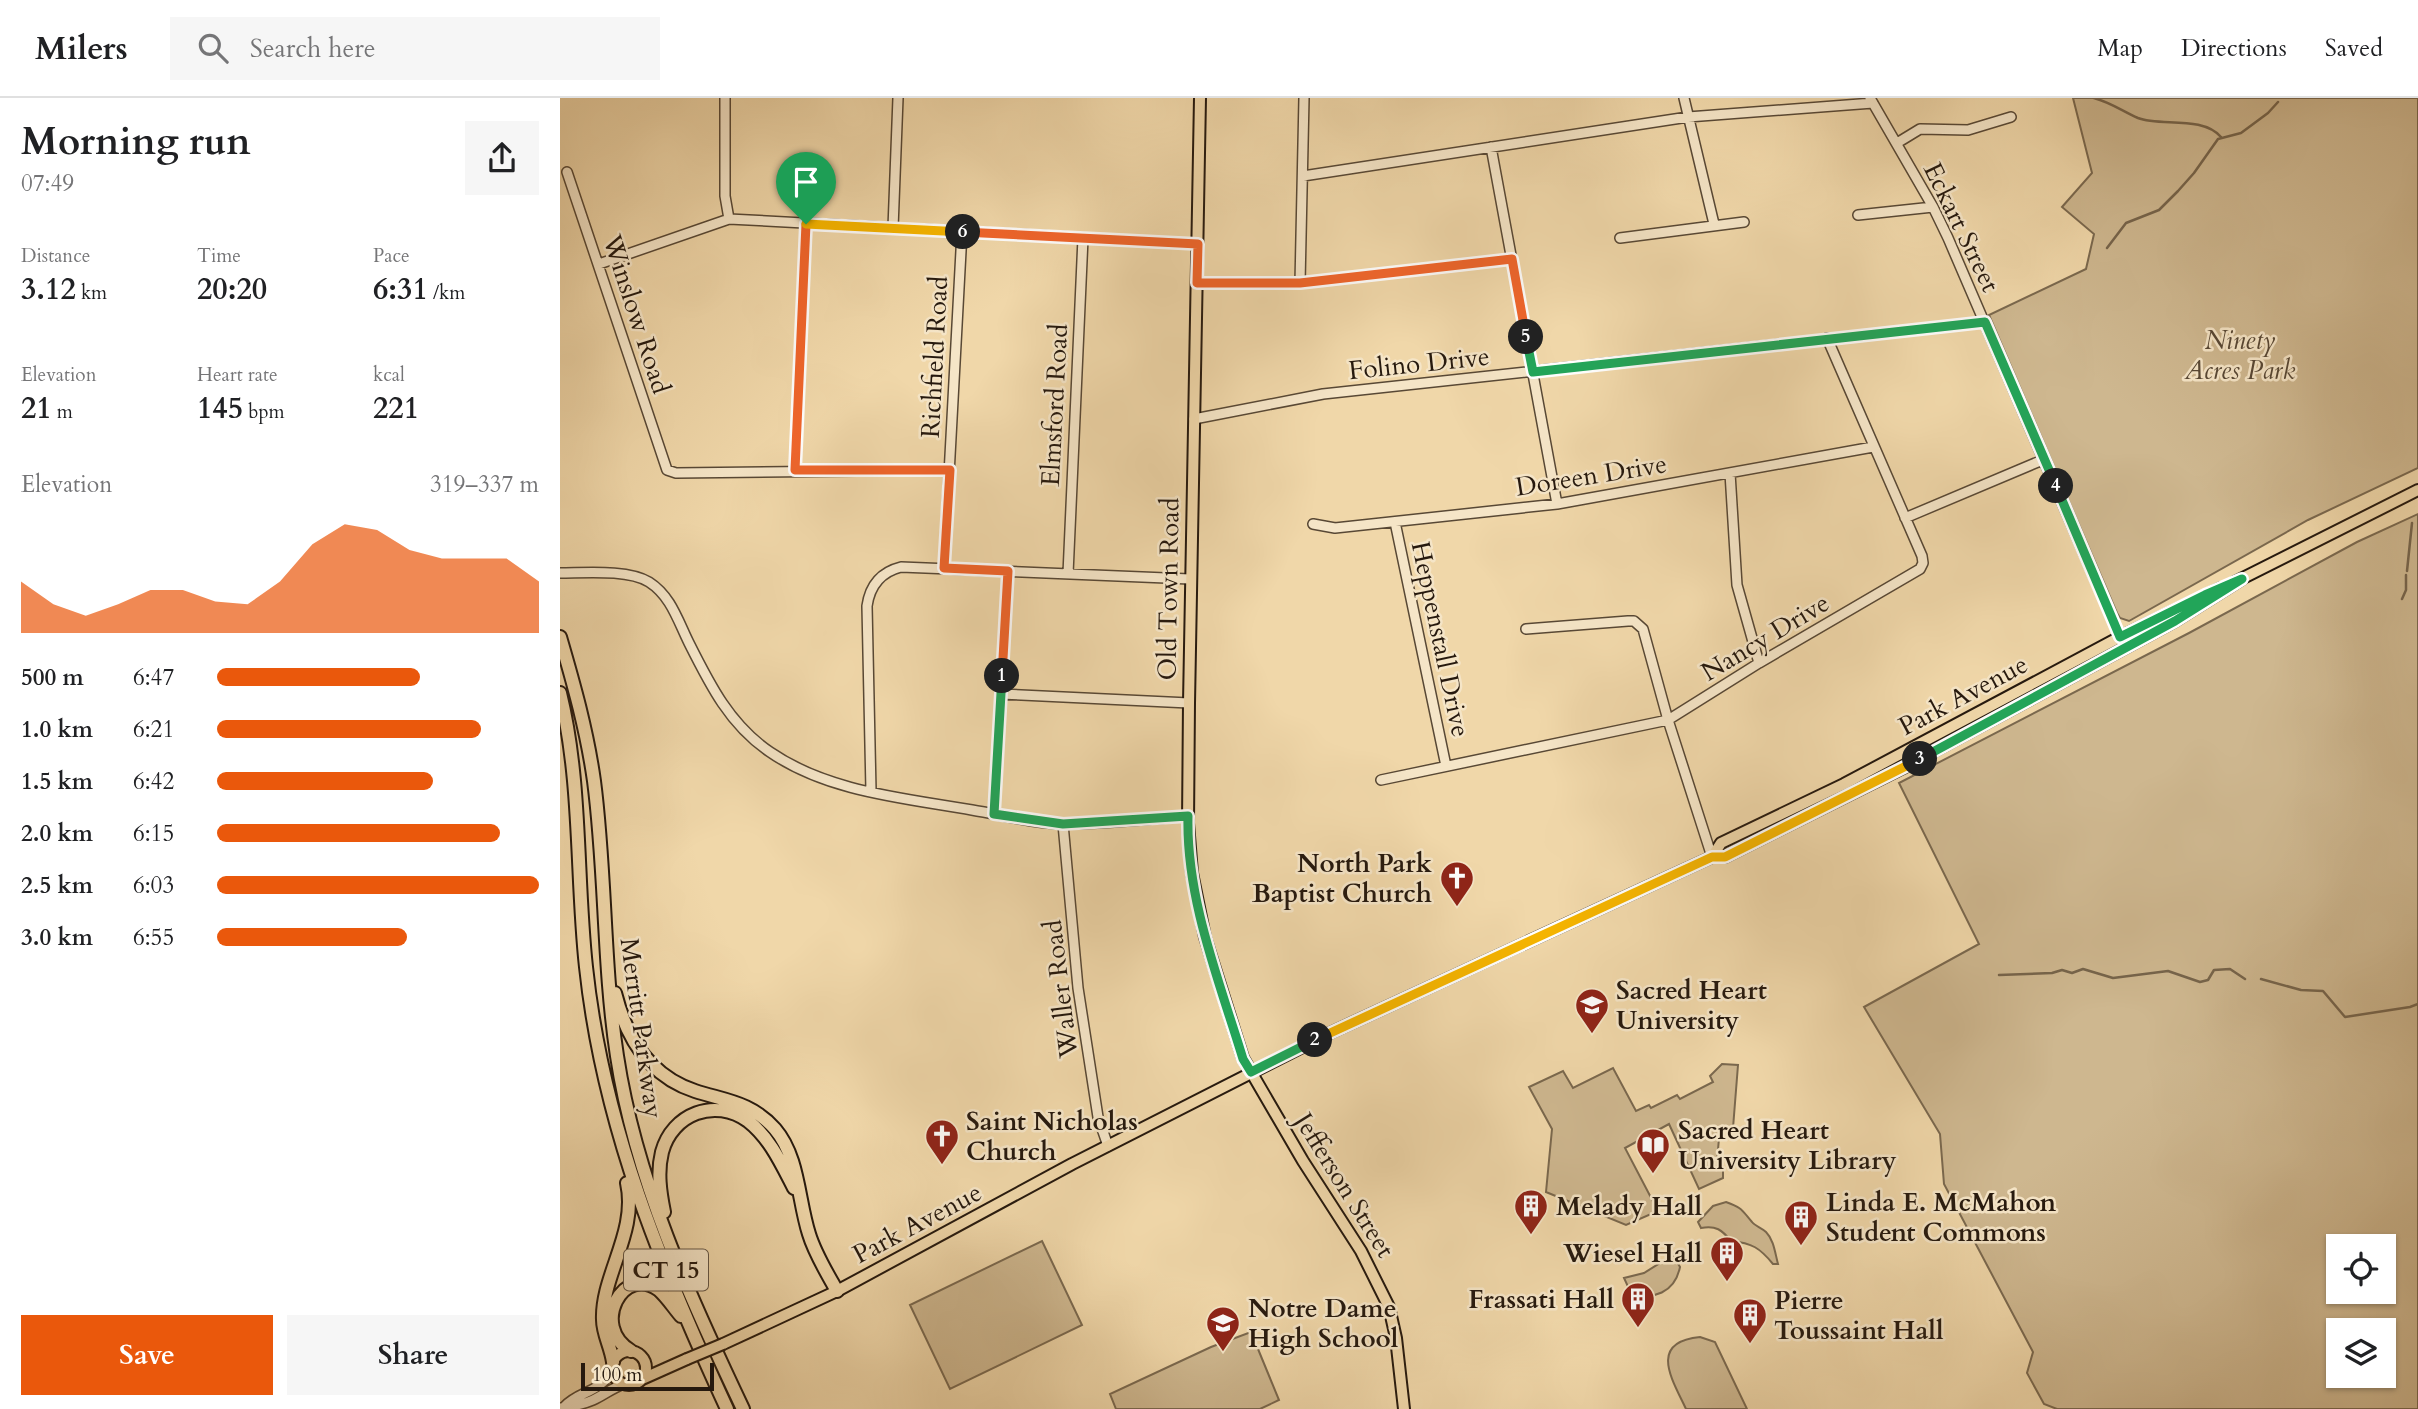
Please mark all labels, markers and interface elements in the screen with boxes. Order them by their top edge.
search box [170,17,660,80]
text: Milers [35,26,128,71]
icon: search [194,29,232,67]
text: Search here [250,31,376,66]
text: Map [2097,32,2143,65]
text: Directions [2181,32,2287,65]
text: Saved [2325,32,2383,65]
text: Morning run [21,116,251,168]
button: share [465,121,539,195]
pin [776,152,836,224]
street label: Eckart Street [1915,156,2008,298]
icon: arrive [787,163,825,201]
text: 07:49 [21,168,74,199]
pin: 6 [946,214,980,250]
text: 6 [958,218,967,244]
street label: Winslow Road [594,229,679,398]
text: Distance [21,243,90,269]
text: Time [197,243,241,269]
text: Pace [373,243,410,269]
text: 3.12 [21,269,76,310]
text: 20:20 [197,269,267,310]
text: 6:31 [373,269,428,310]
street label: Richfield Road [913,275,956,439]
text: km [76,280,107,306]
text: /km [428,280,465,306]
pin: 5 [1508,320,1544,354]
street label: Elmsford Road [1033,323,1076,487]
text: 5 [1521,323,1530,349]
park label: Ninety Acres Park [2184,323,2296,388]
street label: Folino Drive [1347,339,1491,388]
text: Elevation [21,362,96,388]
text: Heart rate [197,362,278,388]
text: kcal [373,362,405,388]
text: 21 [21,388,52,429]
text: 145 [197,388,243,429]
text: 221 [373,388,419,429]
text: m [52,399,73,425]
text: bpm [243,399,285,425]
street label: Doreen Drive [1513,446,1669,505]
pin: 4 [2038,468,2074,504]
text: Elevation [21,469,112,500]
text: 319–337 m [430,469,539,500]
text: 4 [2051,472,2060,498]
street label: Old Town Road [1149,497,1188,681]
street label: Heppenstall Drive [1403,538,1478,740]
street label: Nancy Drive [1695,585,1836,689]
street label: Park Avenue [1893,647,2034,744]
pin: 1 [984,658,1020,694]
text: 500 m [21,662,84,693]
text: 6:47 [133,662,174,693]
text: 1 [997,662,1006,688]
text: 1.0 km [21,714,93,745]
text: 6:21 [133,714,174,745]
pin: 3 [1902,742,1938,776]
text: 3 [1915,745,1924,771]
text: 1.5 km [21,766,93,797]
text: 6:42 [133,766,174,797]
text: 2.0 km [21,818,93,849]
text: 6:15 [133,818,174,849]
place label: North Park Baptist Church [1252,846,1433,911]
church icon: North Park Baptist Church [1438,859,1476,908]
text: 2.5 km [21,870,93,901]
text: 6:03 [133,870,174,901]
street label: Waller Road [1035,918,1086,1061]
text: 3.0 km [21,922,93,953]
text: 6:55 [133,922,174,953]
street label: Merritt Parkway [612,936,672,1121]
place label: Sacred Heart University [1616,973,1767,1038]
school or university icon: Sacred Heart University [1573,986,1611,1035]
pin: 2 [1298,1023,1332,1058]
text: 2 [1310,1026,1319,1052]
street label: Jefferson Street [1284,1103,1403,1264]
place label: Saint Nicholas Church [966,1104,1138,1169]
place label: Sacred Heart University Library [1678,1113,1897,1178]
church icon: Saint Nicholas Church [923,1117,961,1166]
library icon: Sacred Heart University Library [1634,1126,1672,1175]
street label: Park Avenue [847,1175,988,1272]
place label: Linda E. McMahon Student Commons [1826,1185,2056,1250]
building icon: Melady Hall [1512,1187,1550,1236]
place label: Melady Hall [1556,1189,1703,1224]
building icon: Linda E. McMahon Student Commons [1782,1198,1820,1247]
building icon: Wiesel Hall [1708,1234,1746,1283]
map controls [2326,1234,2396,1388]
button: locate [2326,1234,2396,1304]
place label: Wiesel Hall [1562,1236,1702,1271]
road number: CT 15 [624,1250,708,1290]
building icon: Frassati Hall [1619,1280,1657,1329]
place label: Frassati Hall [1468,1282,1614,1317]
place label: Pierre Toussaint Hall [1774,1283,1944,1348]
place label: Notre Dame High School [1248,1291,1399,1356]
building icon: Pierre Toussaint Hall [1731,1296,1769,1345]
school or university icon: Notre Dame High School [1204,1304,1242,1353]
button: Save [21,1315,273,1395]
button: Share [287,1315,539,1395]
button: layers [2326,1318,2396,1388]
scale bar [581,1360,714,1392]
text: 100 m [592,1362,642,1388]

